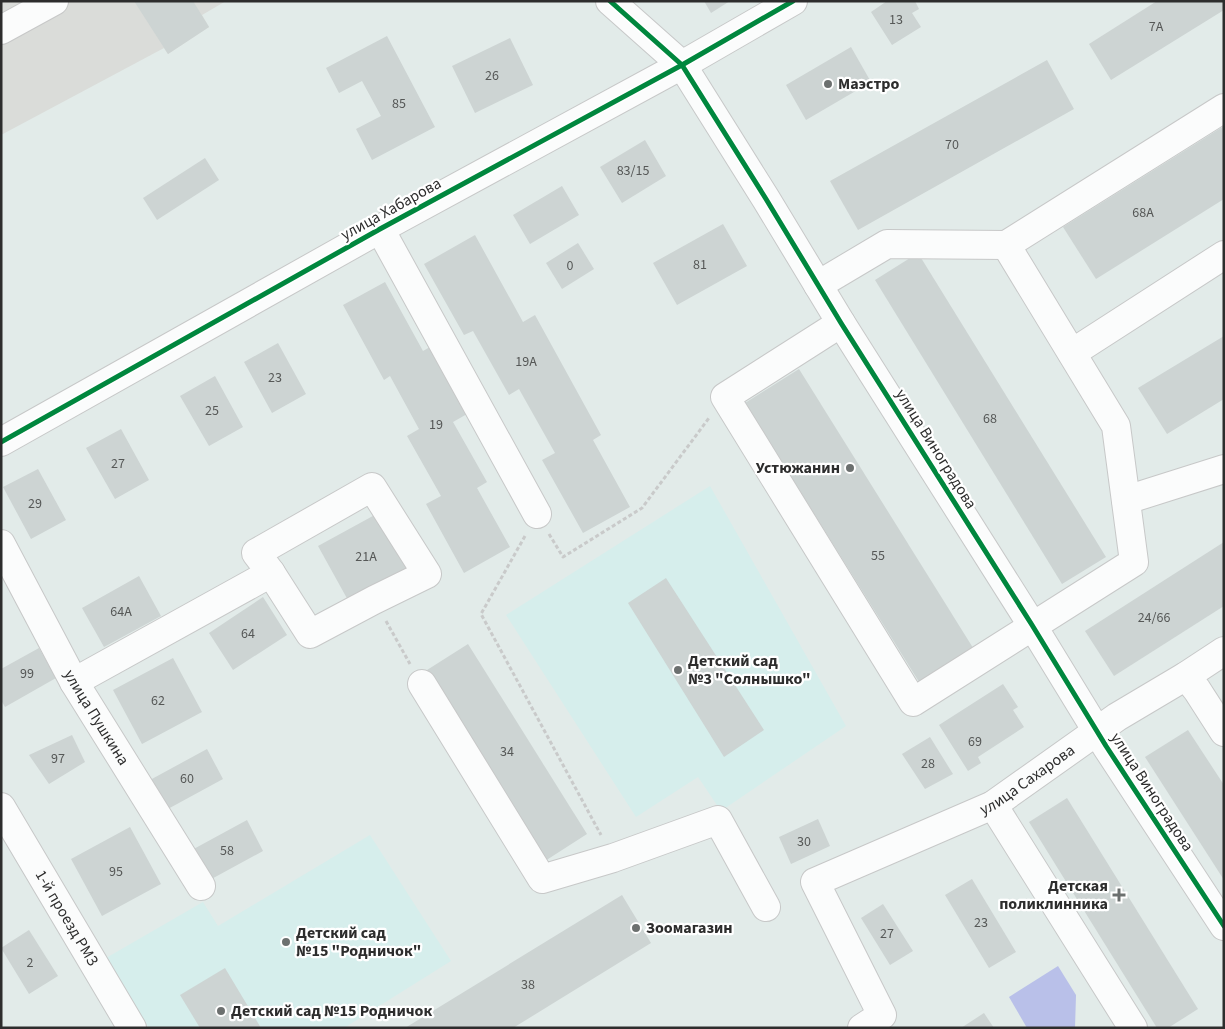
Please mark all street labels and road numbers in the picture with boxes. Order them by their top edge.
street label: улица Хабарова [337,172,445,246]
street label: улица Виноградова [890,385,982,513]
street label: улица Пушкина [58,666,134,770]
street label: улица Виноградова [1105,728,1199,856]
street label: улица Сахарова [976,739,1079,820]
street label: 1-й проезд РМЗ [30,866,104,970]

